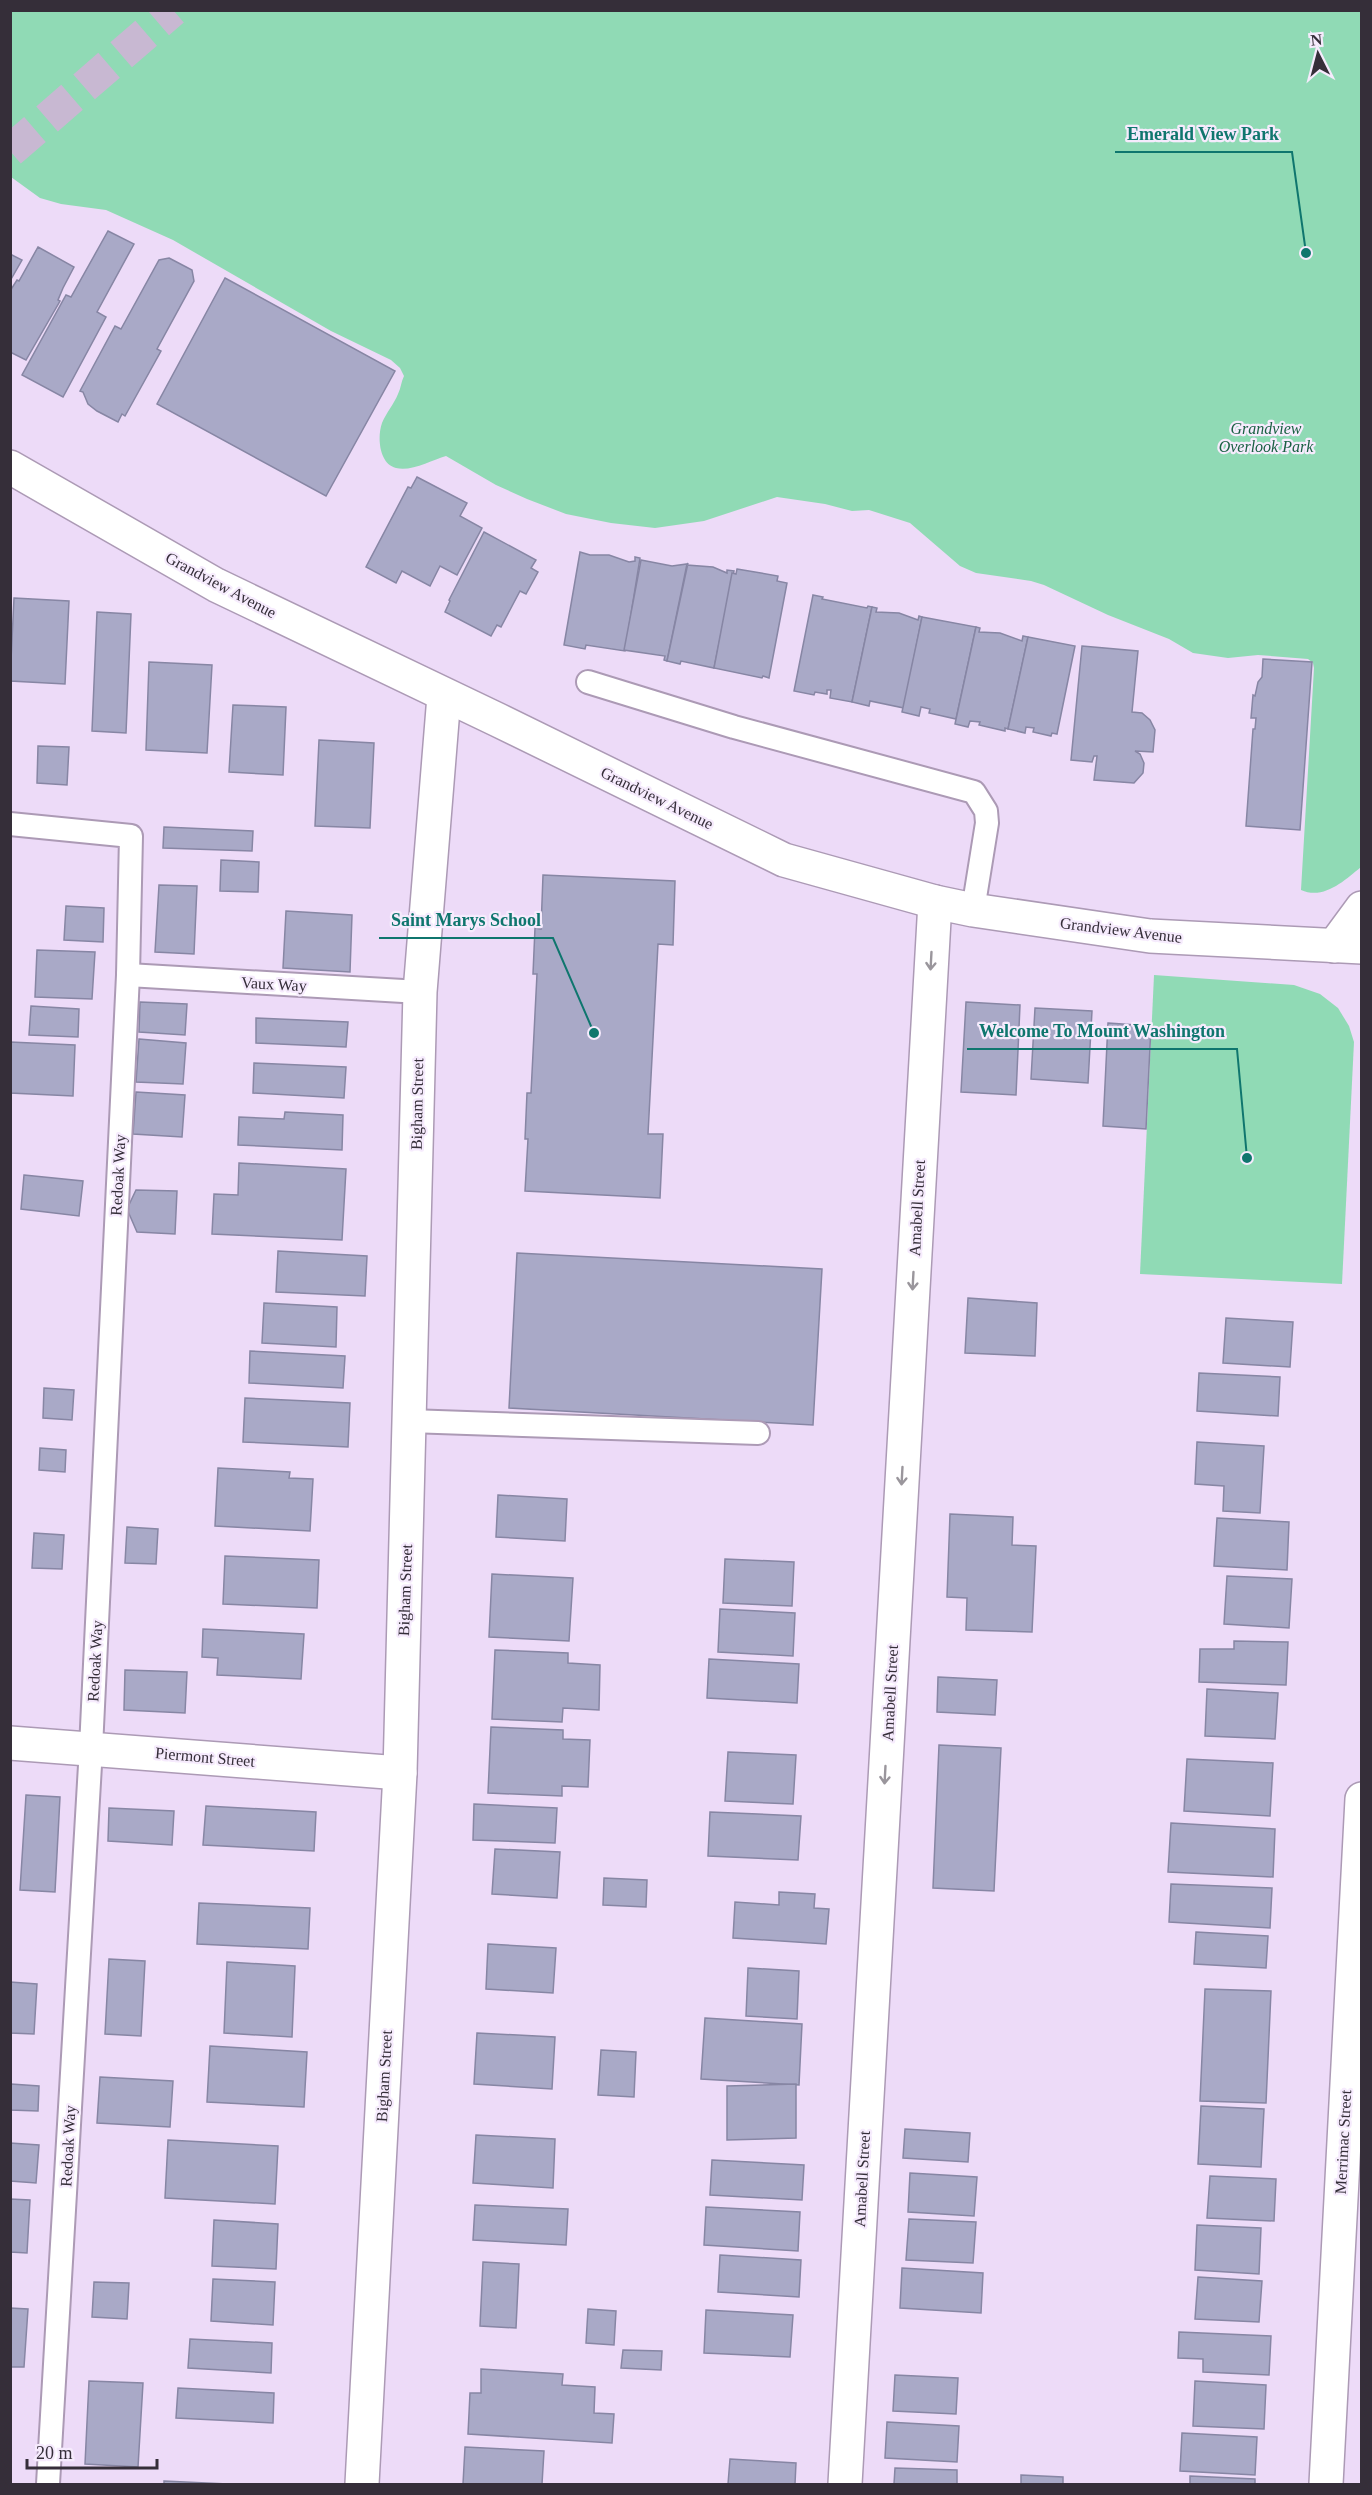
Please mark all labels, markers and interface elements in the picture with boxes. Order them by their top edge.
north arrow [1288,24,1348,84]
text: N [1310,30,1324,49]
callout: Emerald View Park [1115,116,1292,152]
text: Emerald View Park [1127,124,1279,144]
park label: Grandview Overlook Park [1219,420,1314,455]
street label: Grandview Avenue [163,549,279,621]
street label: Grandview Avenue [598,763,716,833]
callout: Saint Marys School [379,902,553,938]
text: Saint Marys School [391,910,541,930]
street label: Grandview Avenue [1059,914,1183,946]
one-way arrow [925,950,936,970]
street label: Vaux Way [241,974,307,995]
callout: Welcome To Mount Washington [967,1013,1237,1049]
text: Welcome To Mount Washington [979,1021,1225,1041]
street label: Bigham Street [408,1057,427,1150]
street label: Redoak Way [107,1134,130,1216]
street label: Amabell Street [906,1159,928,1257]
one-way arrow [907,1271,918,1291]
one-way arrow [896,1465,907,1485]
street label: Bigham Street [395,1543,416,1636]
street label: Redoak Way [84,1620,107,1702]
street label: Amabell Street [879,1644,901,1742]
street label: Piermont Street [154,1744,256,1770]
one-way arrow [880,1765,891,1785]
street label: Bigham Street [373,2029,396,2122]
street label: Merrimac Street [1332,2089,1354,2195]
street label: Redoak Way [57,2105,80,2187]
street label: Amabell Street [851,2130,873,2228]
scale bar [27,2432,158,2470]
text: 20 m [36,2443,73,2463]

